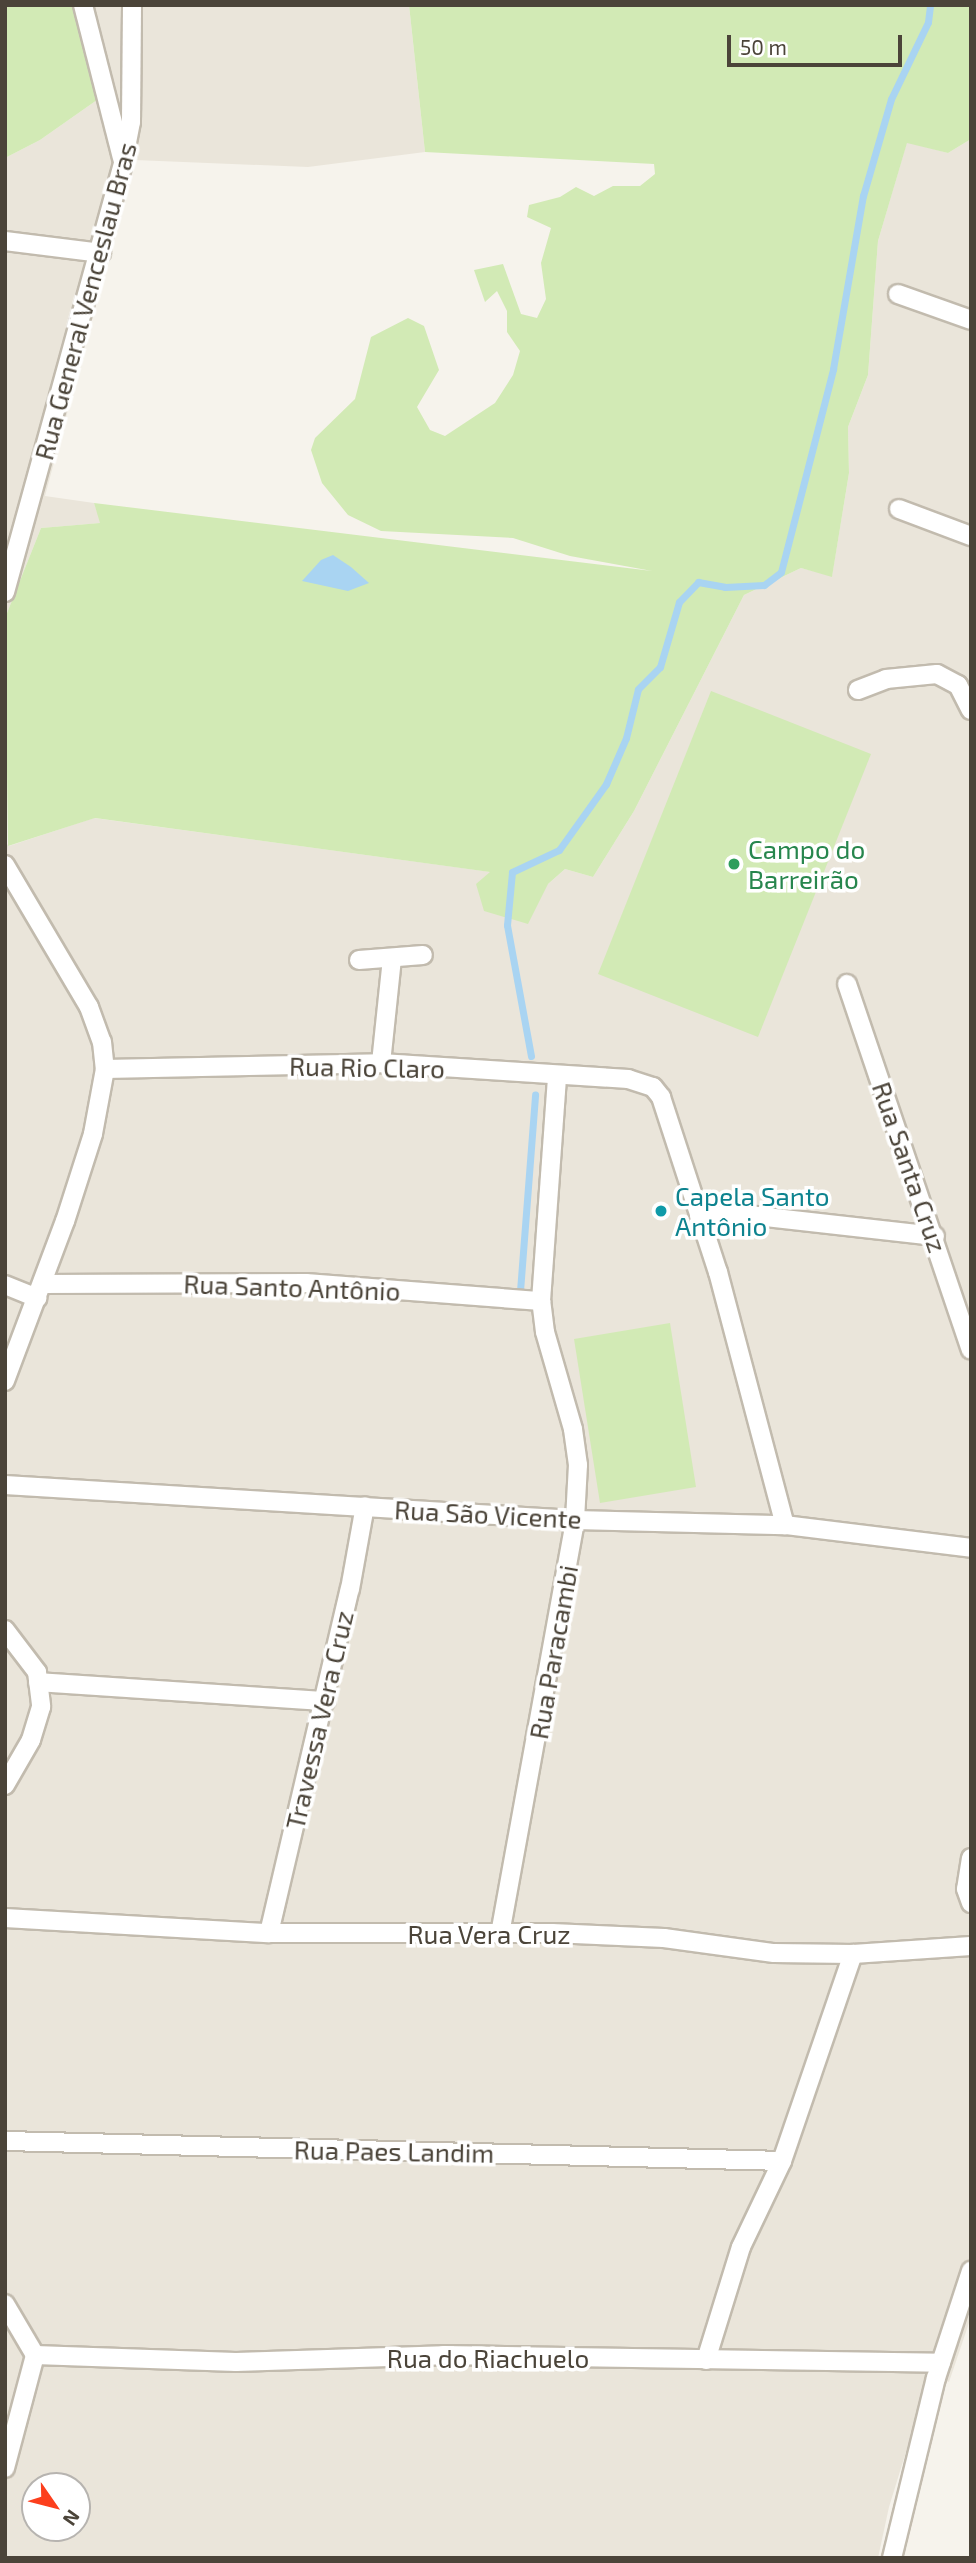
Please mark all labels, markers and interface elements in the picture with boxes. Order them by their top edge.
scale bar [731,21,906,65]
text: 50 m [740,34,787,59]
street label: Rua General Venceslau Bras [27,138,143,464]
place label: Campo do Barreirão [748,833,865,894]
marker: Campo do Barreirão [726,856,742,872]
street label: Rua Rio Claro [289,1050,445,1084]
street label: Rua Santa Cruz [866,1078,954,1256]
place label: Capela Santo Antônio [675,1180,830,1242]
marker: Capela Santo Antônio [653,1203,669,1219]
street label: Rua Santo Antônio [183,1268,401,1306]
street label: Rua São Vicente [393,1493,583,1535]
street label: Rua Paracambi [522,1563,584,1741]
street label: Travessa Vera Cruz [279,1607,359,1833]
street label: Rua Vera Cruz [407,1918,571,1950]
street label: Rua Paes Landim [294,2134,494,2168]
street label: Rua do Riachuelo [387,2342,589,2374]
north arrow [21,2472,91,2542]
text: N [59,2506,85,2530]

